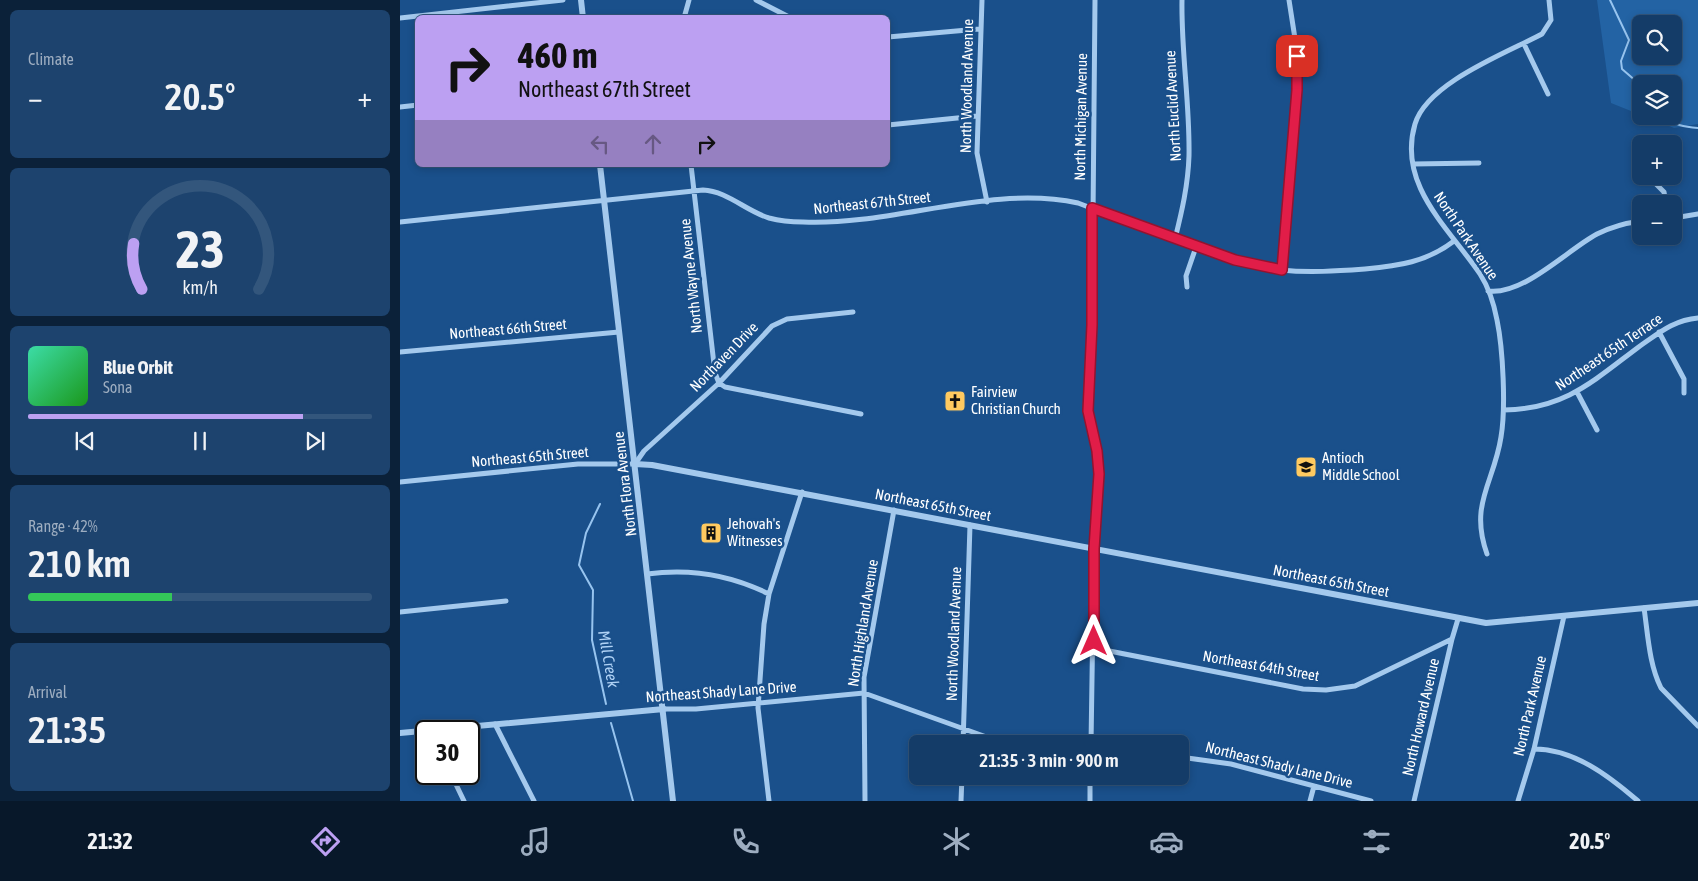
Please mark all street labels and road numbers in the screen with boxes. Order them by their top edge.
street label: North Woodland Avenue [957,18,976,153]
street label: North Euclid Avenue [1161,50,1184,162]
street label: North Michigan Avenue [1071,53,1090,181]
street label: Northeast 67th Street [812,188,931,217]
street label: North Park Avenue [1431,188,1502,283]
street label: North Wayne Avenue [676,218,705,334]
street label: Northeast 65th Terrace [1552,309,1666,394]
street label: Northeast 66th Street [448,315,567,342]
street label: Northaven Drive [686,318,761,395]
street label: North Flora Avenue [610,431,639,537]
street label: Northeast 65th Street [470,443,589,470]
street label: Northeast 65th Street [874,485,993,524]
street label: North Highland Avenue [844,558,881,688]
street label: Northeast 65th Street [1272,561,1391,600]
street label: North Woodland Avenue [943,566,964,701]
street label: Northeast 64th Street [1202,647,1321,684]
street label: North Park Avenue [1510,654,1549,758]
street label: North Howard Avenue [1399,656,1442,777]
street label: Northeast Shady Lane Drive [645,678,797,705]
street label: Northeast Shady Lane Drive [1204,738,1355,791]

